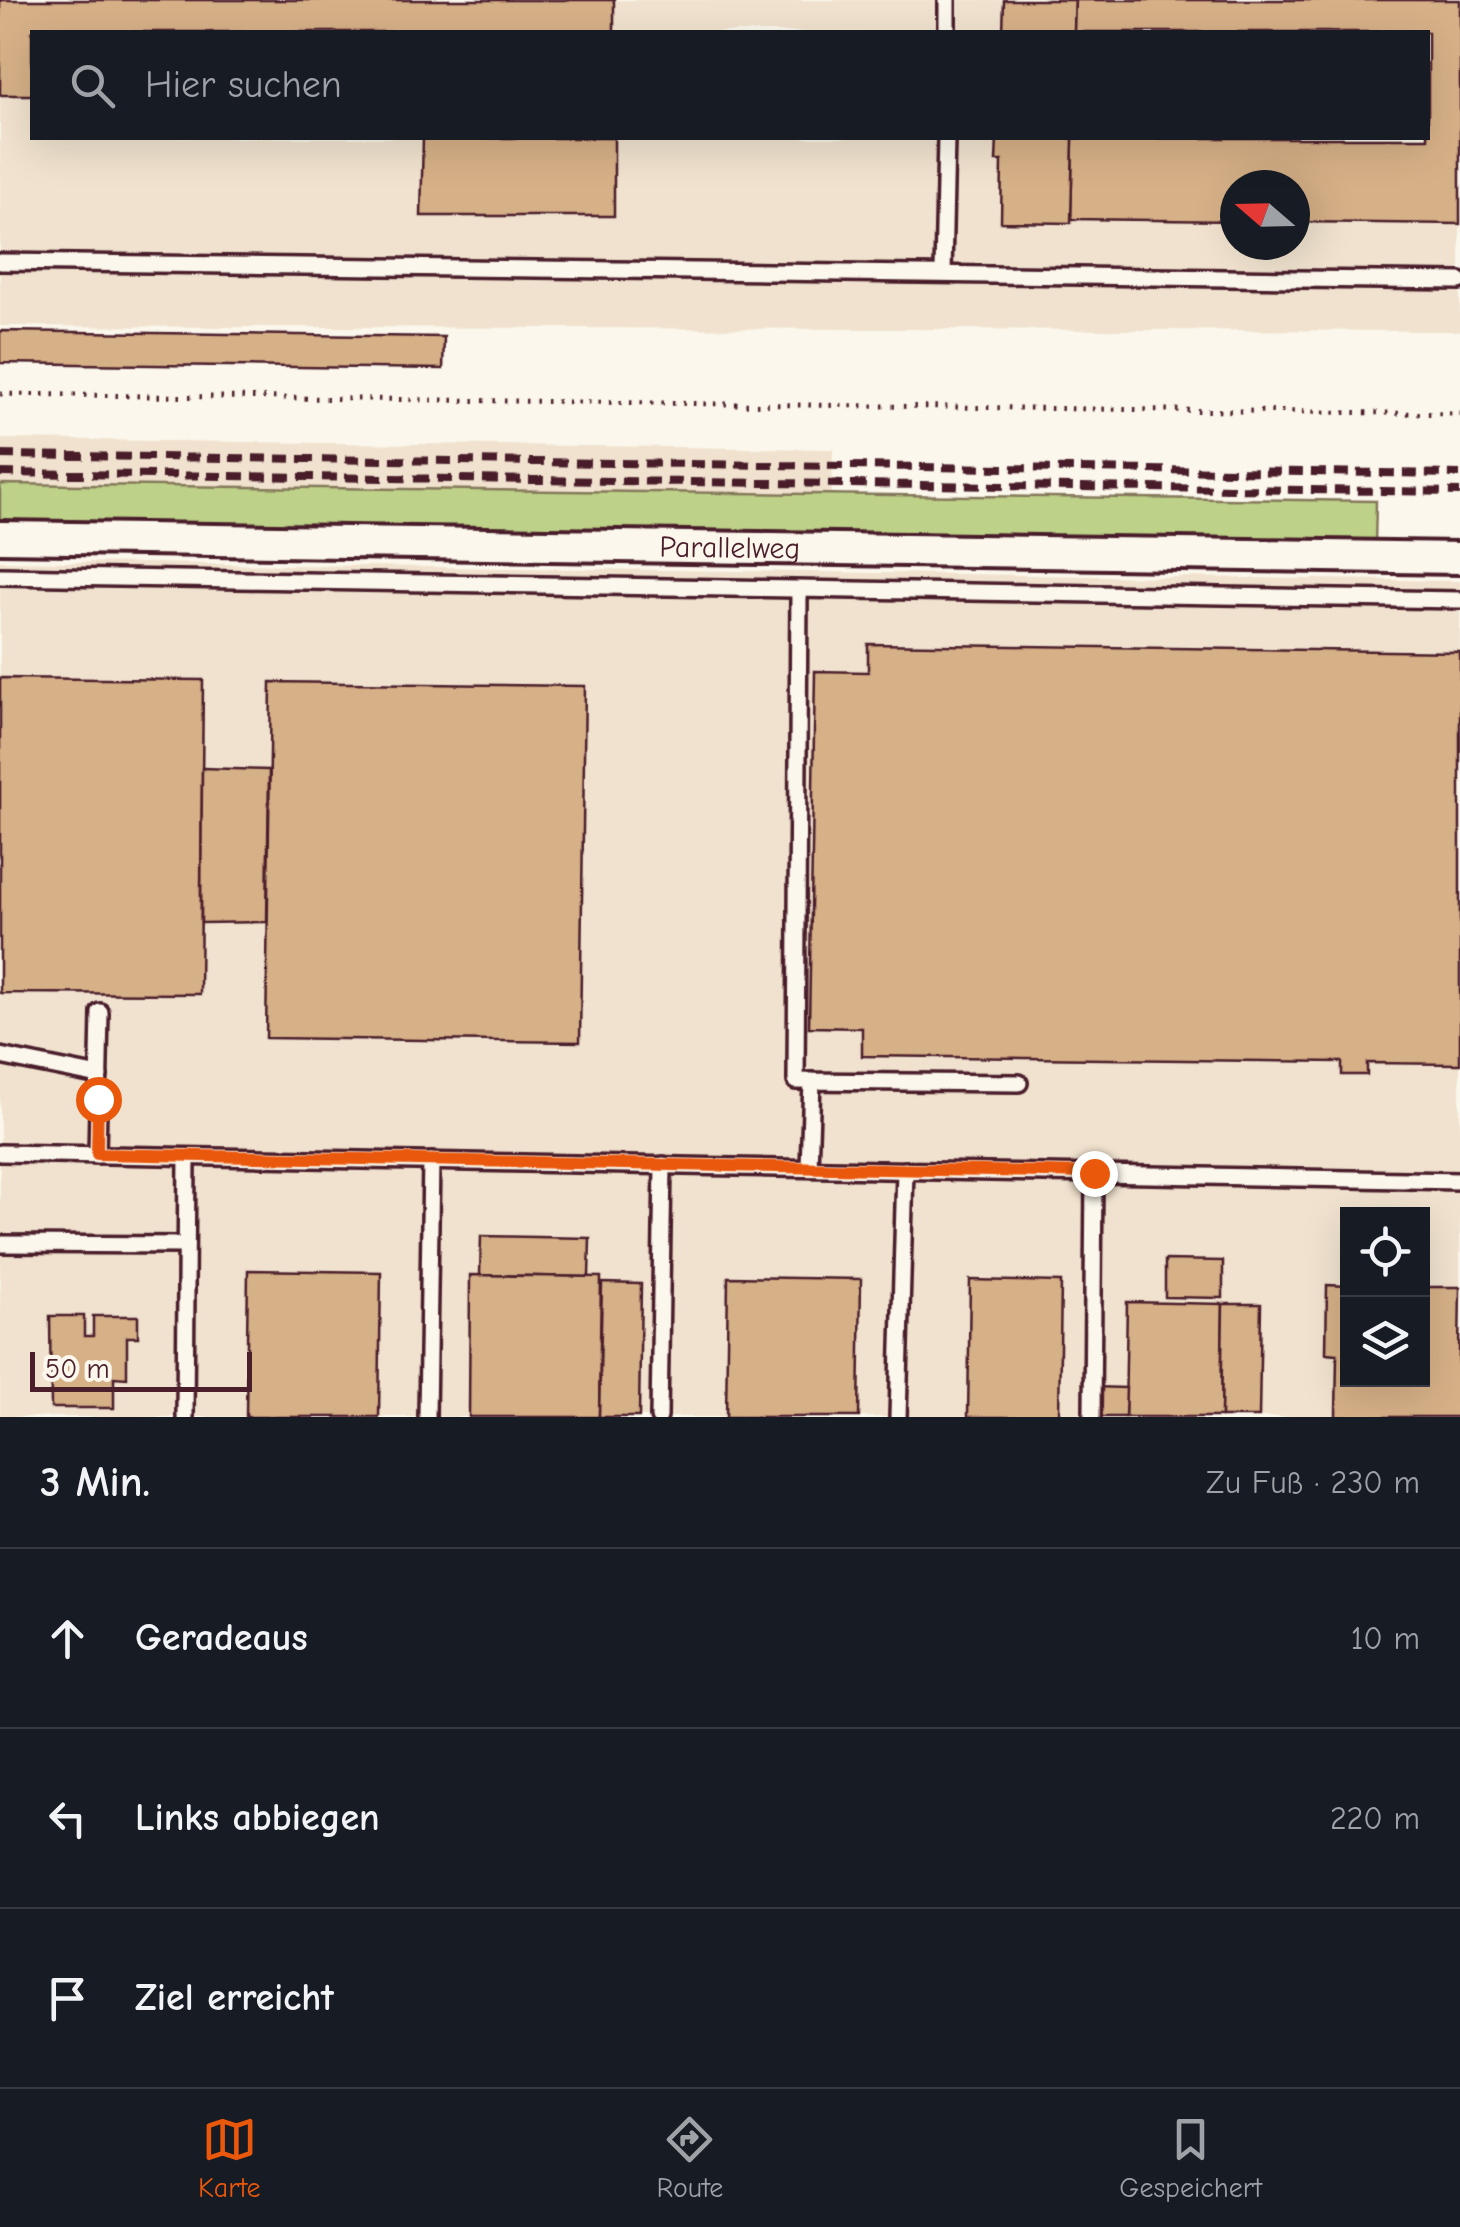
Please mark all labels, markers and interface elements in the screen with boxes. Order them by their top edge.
search box [30,30,1430,140]
icon: search [65,58,120,113]
text: Hier suchen [145,63,342,107]
north arrow [1220,170,1310,260]
street label: Parallelweg [659,529,801,566]
route start [76,1077,122,1123]
route end [1072,1151,1118,1197]
map controls [1340,1207,1430,1387]
button: locate [1340,1207,1430,1297]
button: layers [1340,1297,1430,1387]
scale bar [30,1347,252,1392]
text: 50 m [45,1353,110,1385]
text: 3 Min. [40,1458,150,1507]
text: Zu Fuß · 230 m [1206,1464,1420,1501]
icon: ahead [40,1611,95,1666]
text: Geradeaus [135,1616,308,1660]
text: 10 m [1351,1620,1420,1657]
icon: left [40,1791,95,1846]
text: Links abbiegen [135,1796,380,1840]
text: 220 m [1330,1800,1420,1837]
icon: arrive [40,1971,95,2026]
text: Ziel erreicht [135,1976,334,2020]
tab: Karte [198,2112,261,2204]
tab: Route [657,2112,723,2204]
tab: Gespeichert [1119,2112,1262,2204]

